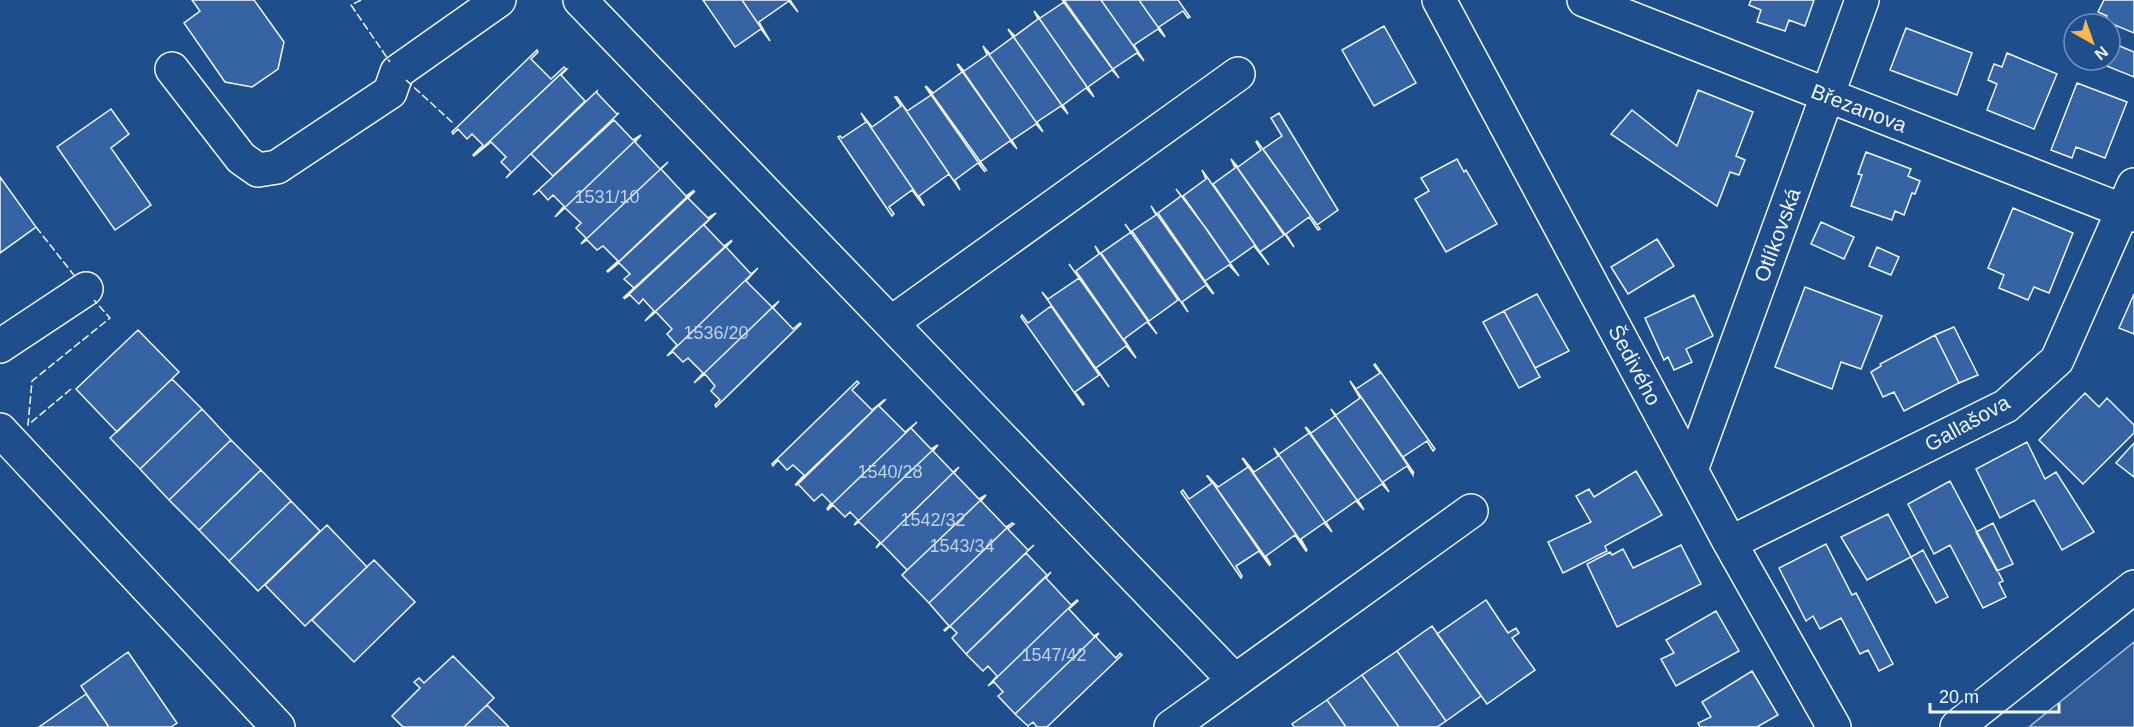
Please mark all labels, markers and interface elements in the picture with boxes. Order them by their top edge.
north arrow [2062,12,2122,72]
text: N [2091,43,2111,63]
street label: Březanova [1808,79,1910,137]
street label: Otlíkovská [1749,185,1805,285]
house number: 1531/10 [574,187,640,207]
street label: Šedivého [1604,321,1666,409]
house number: 1536/20 [683,323,749,343]
street label: Gallašova [1921,390,2014,456]
house number: 1540/28 [857,462,923,482]
house number: 1542/32 [900,510,966,530]
house number: 1543/34 [929,536,995,556]
house number: 1547/42 [1021,645,1087,665]
scale bar [1930,676,2059,714]
text: 20 m [1939,687,1979,707]

